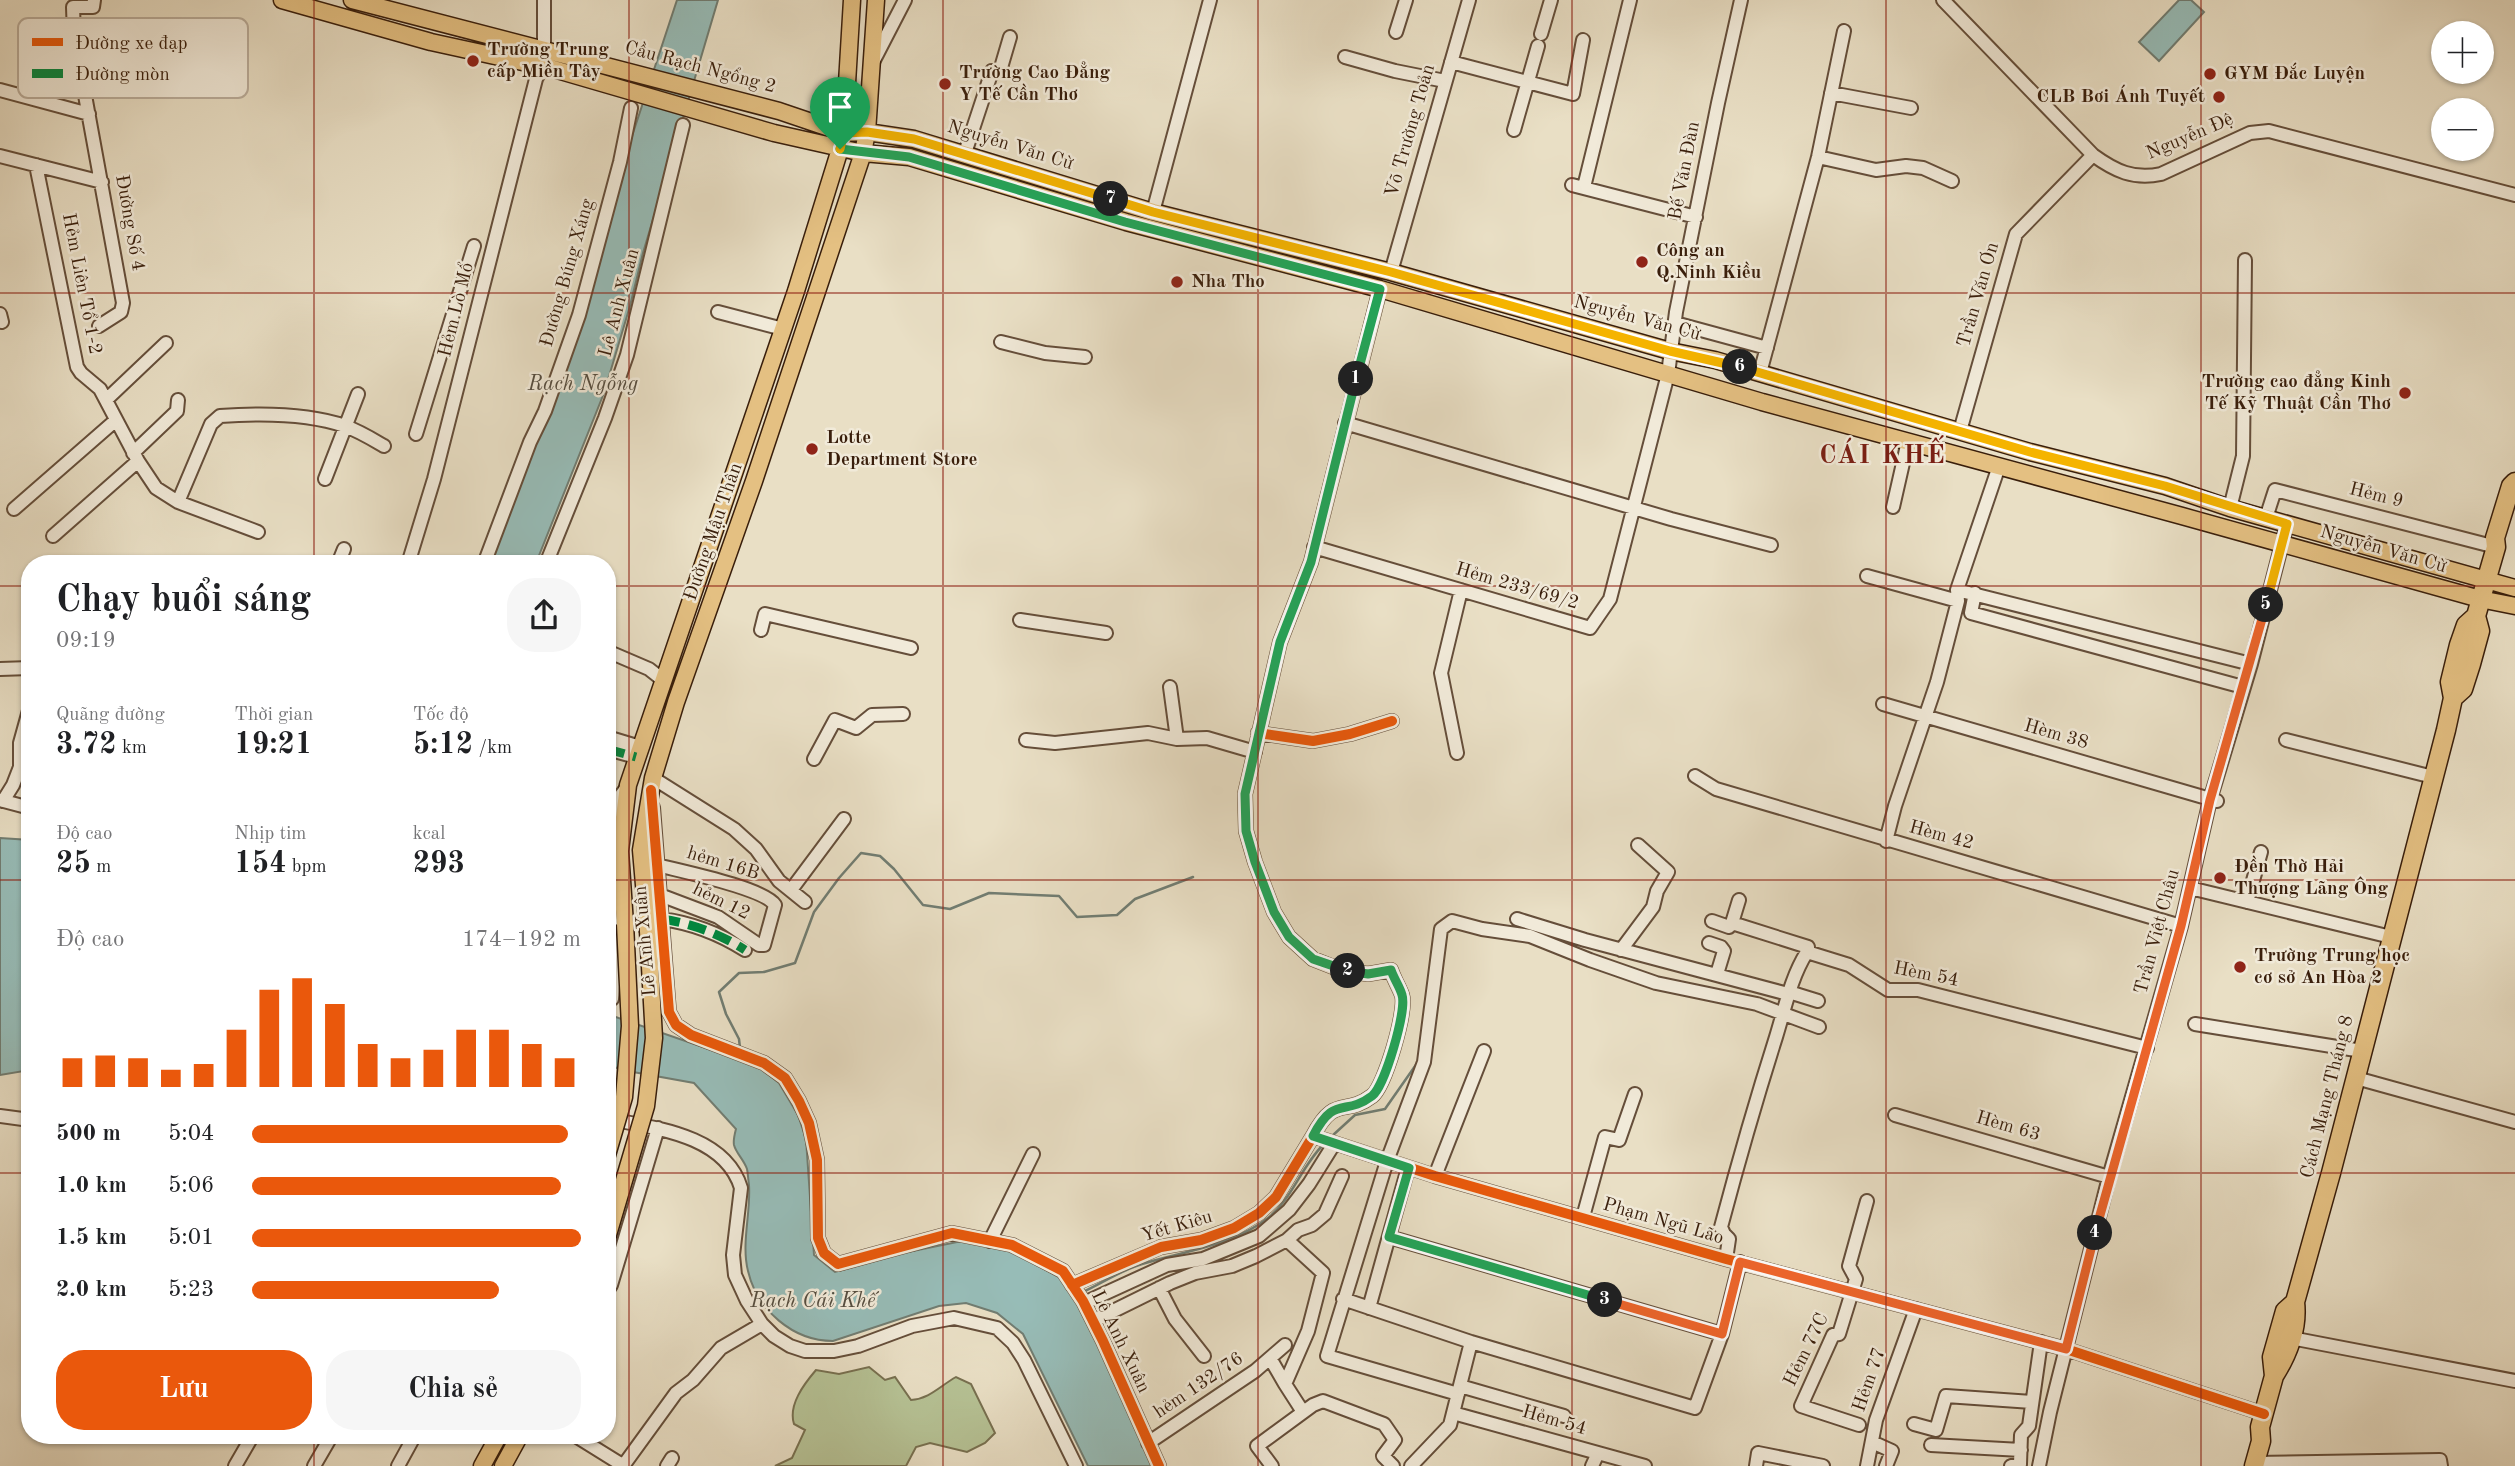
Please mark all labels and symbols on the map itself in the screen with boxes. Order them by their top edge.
legend [18,18,248,98]
text: Đường xe đạp [75,35,188,54]
street label: Cầu Rạch Ngổng 2 [622,36,778,97]
place label: Trường Trung cấp Miền Tây [487,41,609,82]
marker: Trường Trung cấp Miền Tây [465,53,481,69]
place label: Trường Cao Đẳng Y Tế Cần Thơ [959,61,1111,105]
street label: Võ Trường Toản [1383,62,1439,200]
place label: GYM Đắc Luyện [2224,62,2365,84]
text: Đường mòn [75,66,170,85]
marker: GYM Đắc Luyện [2202,66,2218,82]
marker: Trường Cao Đẳng Y Tế Cần Thơ [937,76,953,92]
pin [810,77,870,149]
place label: CLB Bơi Ánh Tuyết [2036,84,2205,107]
marker: CLB Bơi Ánh Tuyết [2211,89,2227,105]
street label: Nguyễn Đệ [2143,108,2236,164]
street label: Nguyễn Văn Cừ [945,116,1077,174]
street label: Bế Văn Đàn [1665,120,1704,222]
street label: Đường Số 4 [111,173,148,273]
pin: 7 [1094,182,1128,216]
street label: Đường Búng Xáng [538,196,598,349]
street label: Hẻm Liên Tổ 1-2 [58,211,106,356]
street label: Trần Văn Ơn [1952,239,2003,350]
place label: Công an Q.Ninh Kiều [1656,242,1761,283]
street label: Lê Anh Xuân [596,247,644,359]
marker: Công an Q.Ninh Kiều [1634,254,1650,270]
street label: Hẻm Lò Mổ [434,260,478,359]
place label: Nha Tho [1191,273,1265,292]
marker: Nha Tho [1169,274,1185,290]
street label: Nguyễn Văn Cừ [1571,291,1704,345]
pin: 6 [1722,350,1758,384]
pin: 1 [1338,362,1374,396]
place label: Trường cao đẳng Kinh Tế Kỹ Thuật Cần Thơ [2202,370,2391,414]
water label: Rạch Ngỗng [527,373,638,395]
marker: Trường cao đẳng Kinh Tế Kỹ Thuật Cần Thơ [2397,385,2413,401]
place label: Lotte Department Store [826,429,978,470]
district label: CÁI KHẾ [1819,435,1947,469]
marker: Lotte Department Store [804,441,820,457]
street label: Đường Mậu Thân [682,461,746,603]
street label: Hẻm 9 [2347,480,2405,512]
street label: Nguyễn Văn Cừ [2318,521,2450,577]
street label: Hẻm 233/69/2 [1453,560,1581,614]
pin: 5 [2248,588,2284,622]
street label: Hèm 38 [2022,717,2090,753]
street label: Hèm 42 [1907,818,1975,854]
street label: hẻm 16B [685,844,761,884]
place label: Đền Thờ Hải Thượng Lãng Ông [2234,855,2389,899]
street label: Trần Việt Châu [2129,867,2184,997]
marker: Đền Thờ Hải Thượng Lãng Ông [2212,870,2228,886]
street label: hẻm 12 [689,880,753,924]
street label: Lê Anh Xuân [632,885,660,997]
place label: Trường Trung học cơ sở An Hòa 2 [2254,947,2410,988]
pin: 2 [1330,954,1366,988]
street label: Hèm 54 [1892,959,1960,991]
marker: Trường Trung học cơ sở An Hòa 2 [2232,959,2248,975]
street label: Cách Mạng Tháng 8 [2299,1014,2357,1180]
street label: Hèm 63 [1974,1109,2042,1145]
street label: Phạm Ngũ Lão [1600,1196,1726,1248]
street label: Yết Kiêu [1139,1207,1215,1246]
pin: 4 [2078,1216,2112,1250]
pin: 3 [1588,1282,1622,1318]
street label: Lê Anh Xuân [1087,1288,1153,1396]
water label: Rạch Cái Khế [749,1291,880,1312]
street label: Hẻm 77C [1781,1310,1833,1390]
street label: Hẻm 77 [1850,1346,1890,1414]
street label: hẻm 132/76 [1151,1349,1247,1423]
street label: Hẻm 54 [1520,1403,1588,1439]

